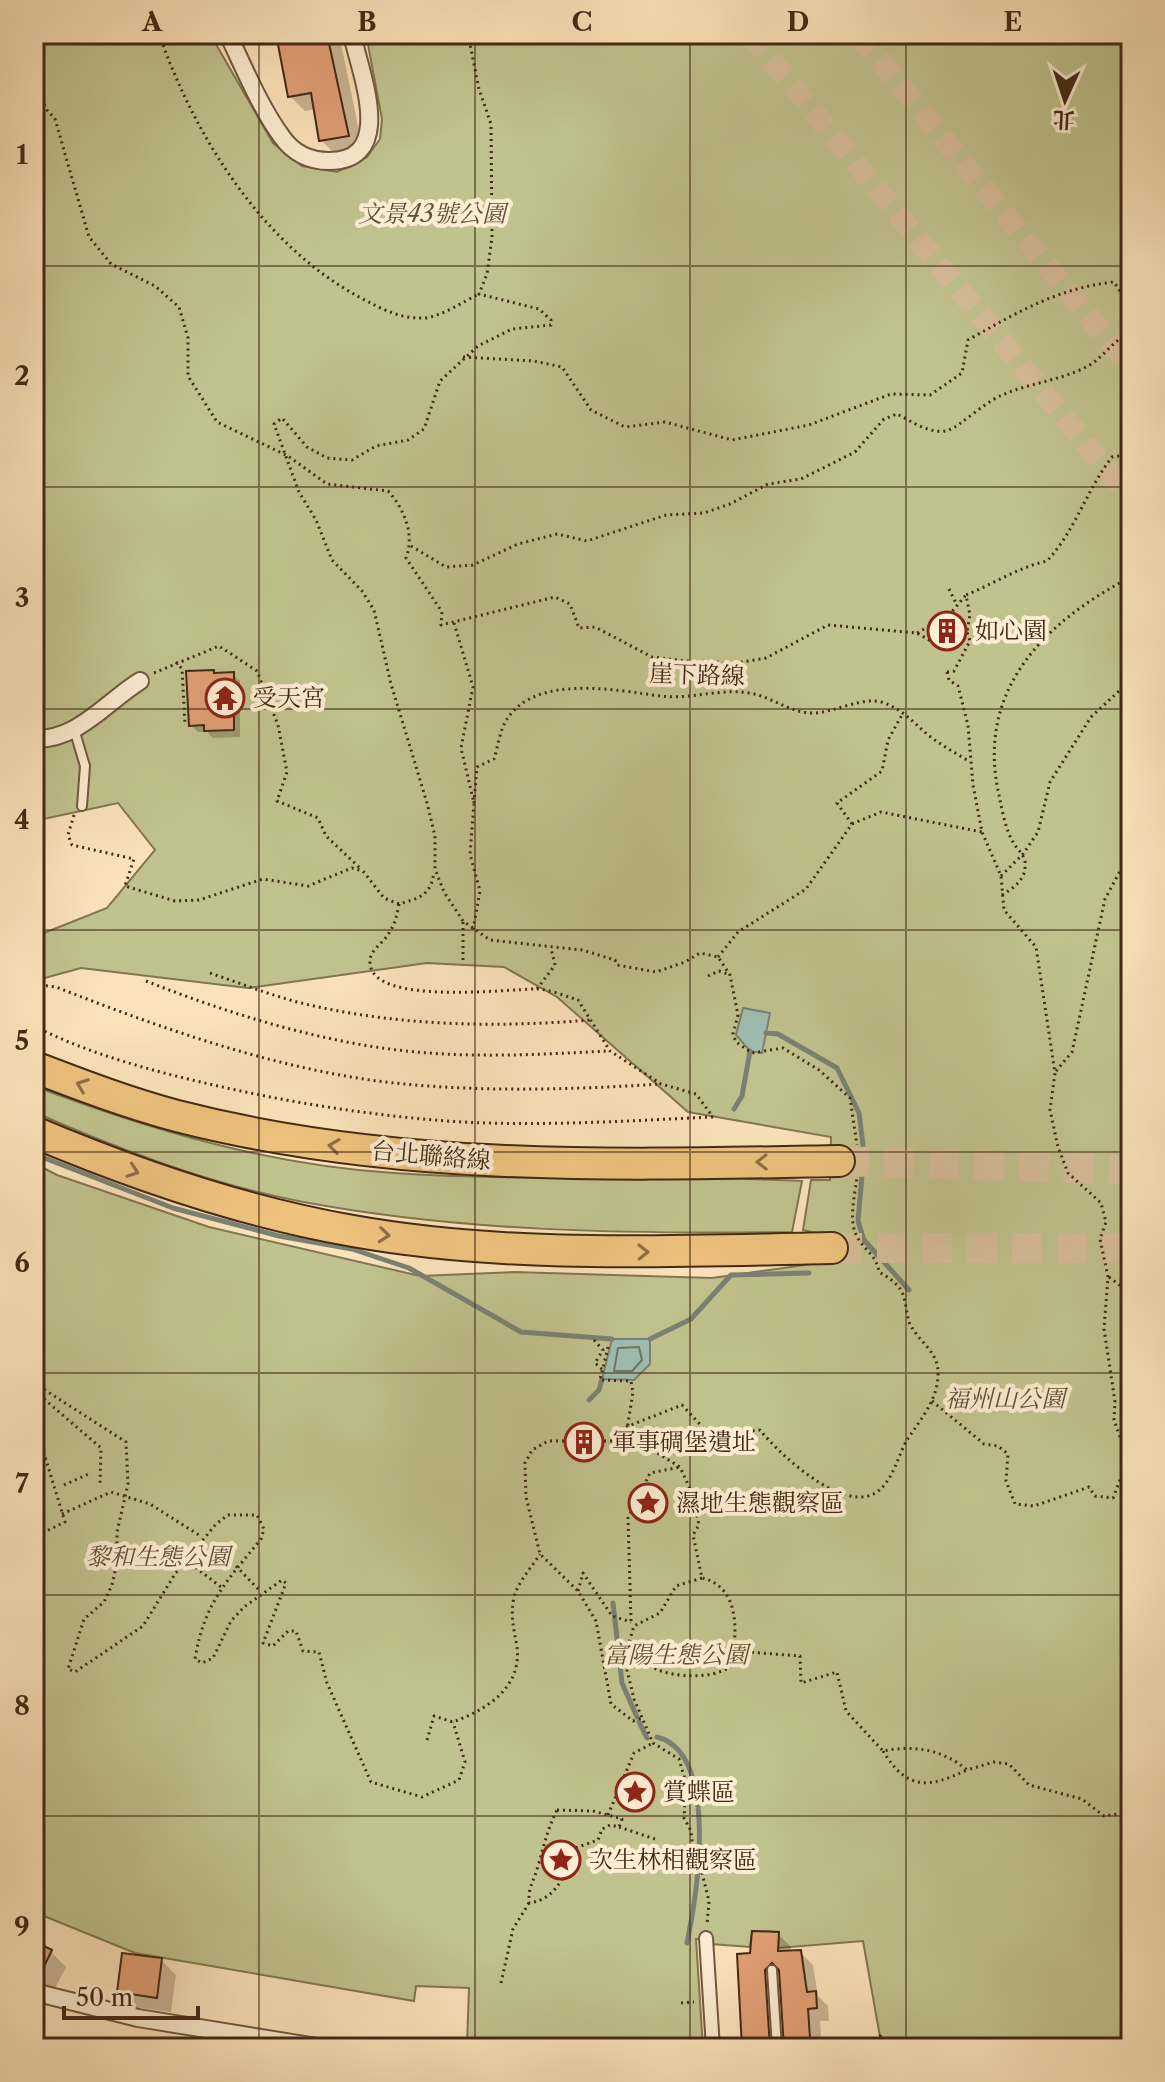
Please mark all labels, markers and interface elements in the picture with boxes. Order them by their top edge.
text: A [141,6,163,38]
text: B [357,6,377,38]
text: C [572,6,592,38]
text: D [787,6,809,38]
text: E [1004,6,1022,38]
north arrow [1025,60,1105,140]
text: 北 [1052,105,1076,134]
text: 1 [16,139,28,171]
park label: 文景43號公園 [358,199,510,228]
text: 2 [14,360,30,392]
text: 3 [15,582,29,614]
building icon: 如心園 [926,610,968,652]
place label: 如心園 [975,616,1047,645]
street label: 崖下路線 [649,658,745,691]
temple icon: 受天宮 [204,677,246,719]
place label: 受天宮 [253,683,325,712]
text: 4 [14,804,30,836]
text: 5 [15,1025,29,1057]
one-way arrow [76,1078,90,1095]
street label: 台北聯絡線 [370,1136,492,1175]
one-way arrow [328,1138,341,1155]
one-way arrow [755,1153,768,1171]
one-way arrow [125,1161,139,1177]
one-way arrow [378,1226,391,1243]
one-way arrow [637,1243,650,1260]
text: 6 [14,1247,30,1279]
park label: 福州山公園 [945,1384,1069,1413]
building icon: 軍事碉堡遺址 [563,1421,605,1463]
place label: 軍事碉堡遺址 [612,1427,756,1456]
text: 7 [15,1468,29,1500]
place icon: 濕地生態觀察區 [627,1482,669,1524]
place label: 濕地生態觀察區 [676,1488,844,1517]
park label: 黎和生態公園 [86,1542,234,1571]
park label: 富陽生態公園 [604,1640,752,1669]
text: 8 [14,1690,30,1722]
place icon: 賞蝶區 [614,1771,656,1813]
place label: 賞蝶區 [663,1777,735,1806]
place icon: 次生林相觀察區 [540,1839,582,1881]
place label: 次生林相觀察區 [589,1845,757,1874]
text: 9 [14,1911,30,1943]
scale bar [64,1970,198,2020]
text: 50 m [76,1983,133,2012]

